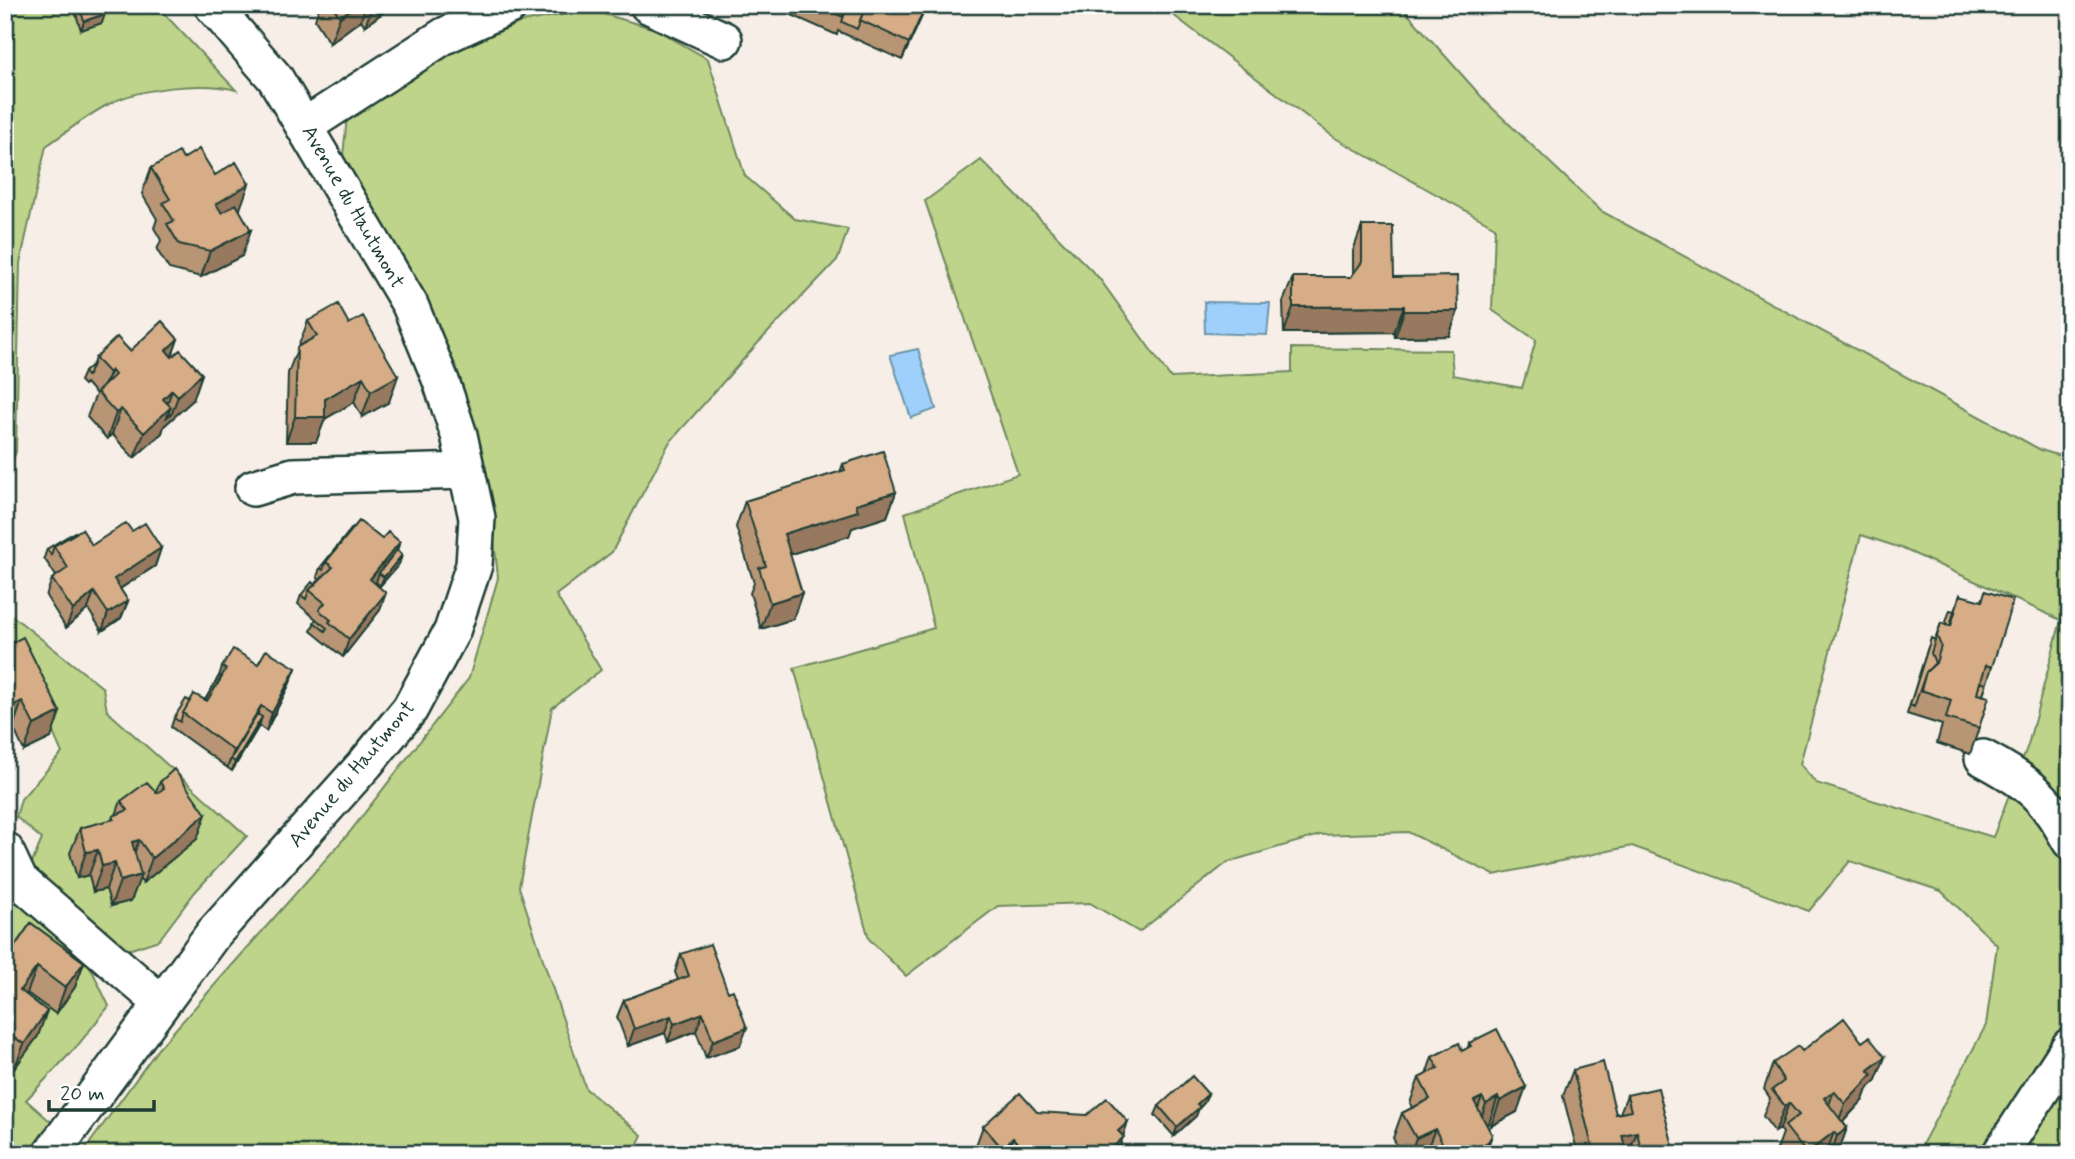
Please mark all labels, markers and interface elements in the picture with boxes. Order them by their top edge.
street label: Avenue du Hautmont [295,120,411,294]
street label: Avenue du Hautmont [282,694,422,854]
scale bar [49,1068,154,1112]
text: 20 m [60,1080,105,1108]

